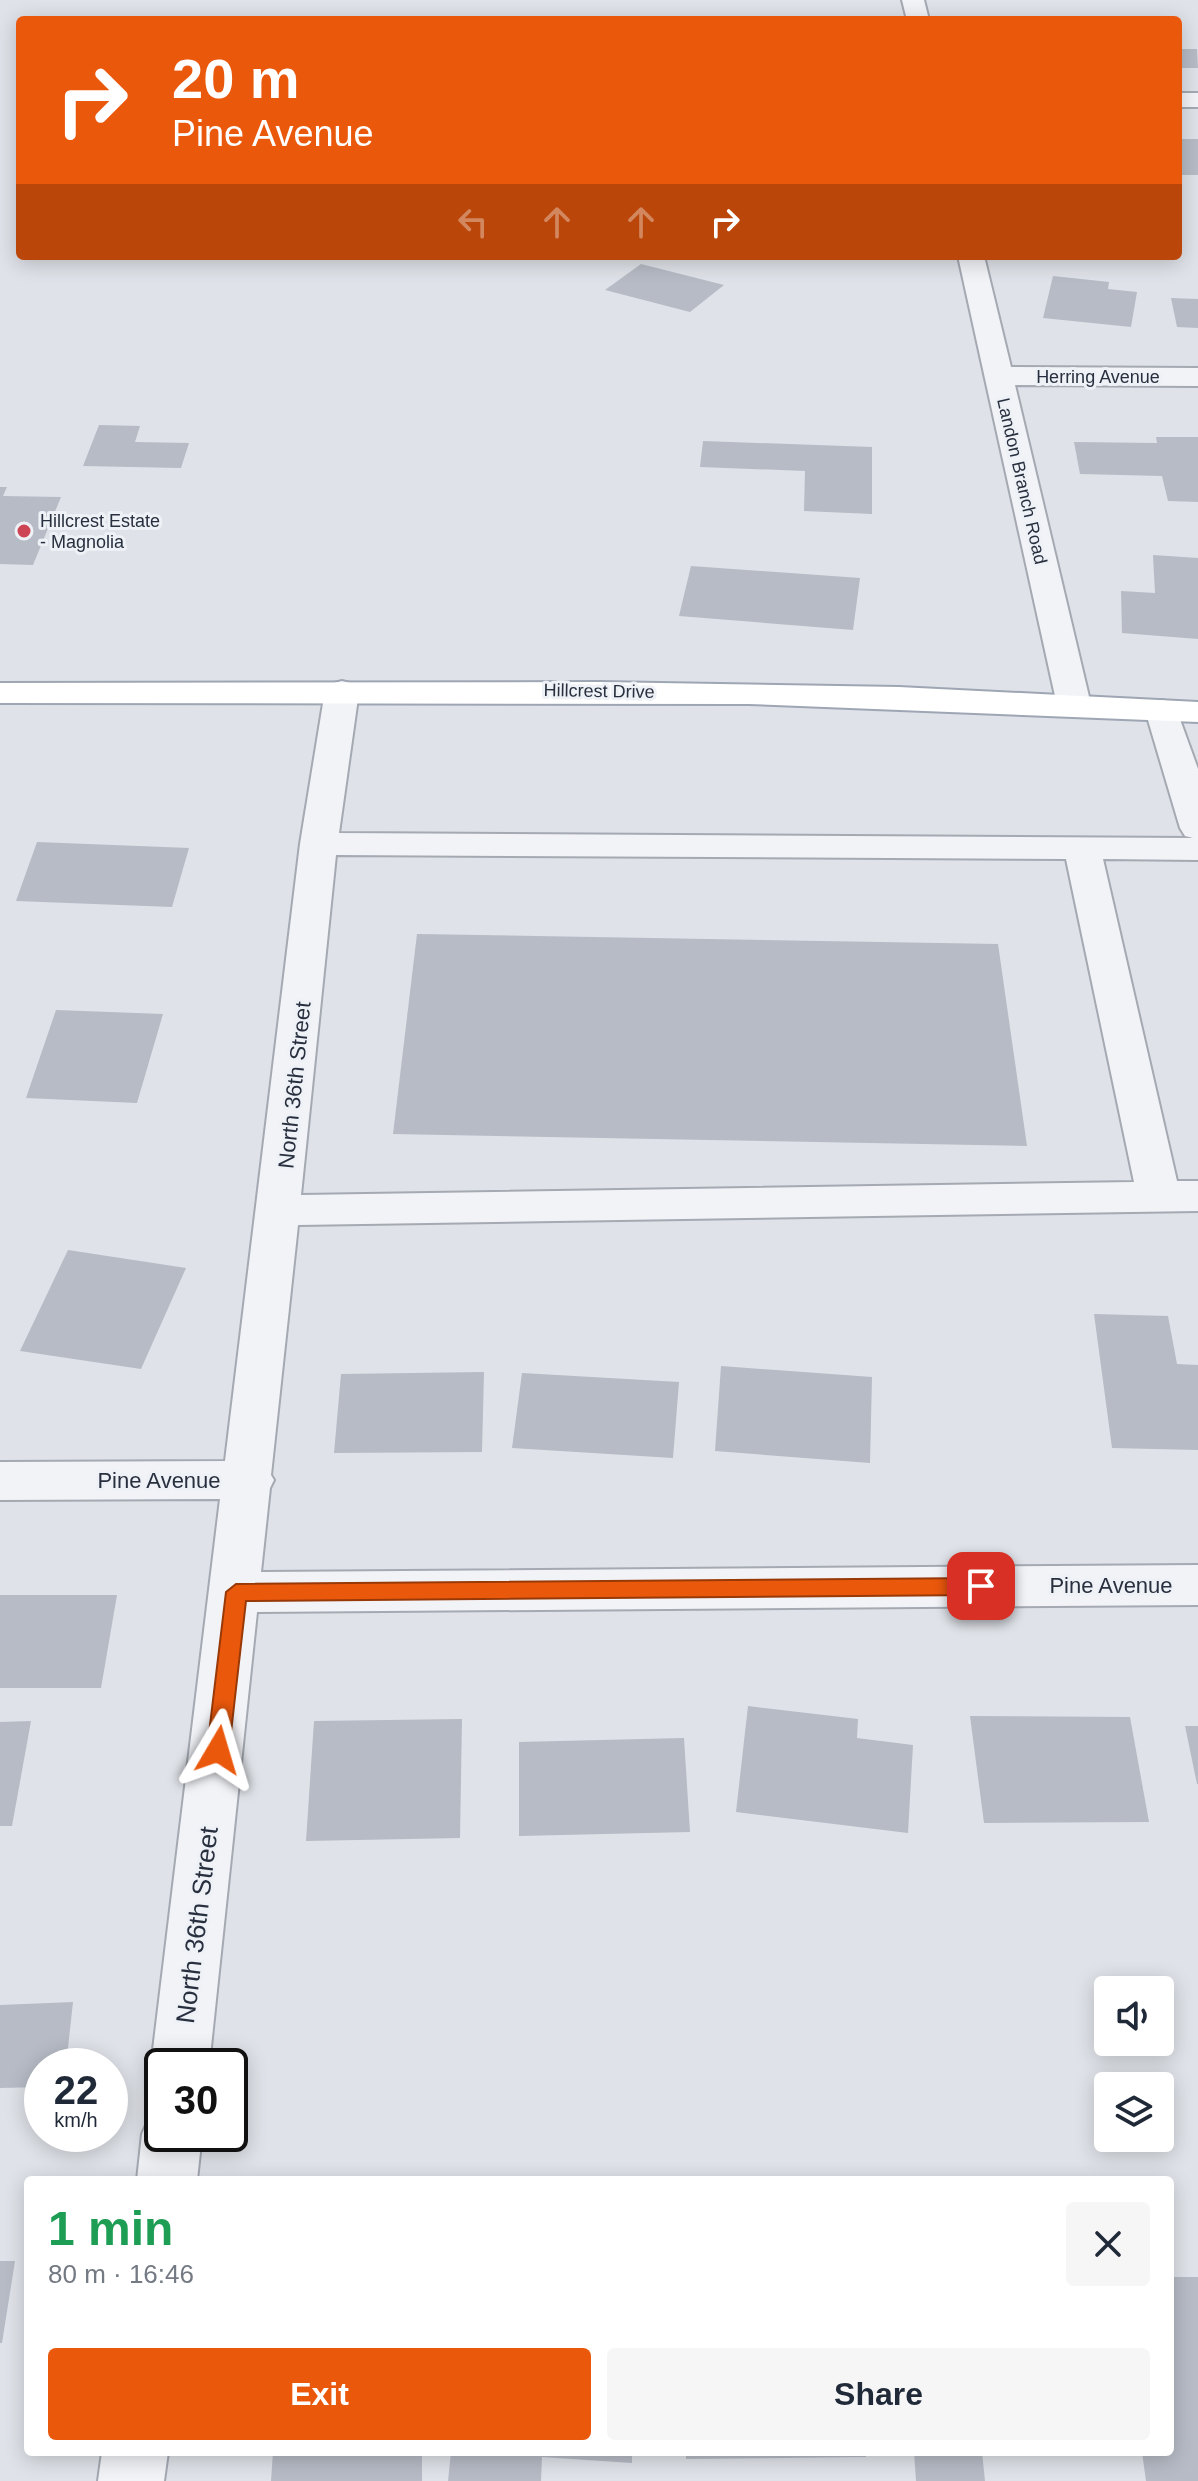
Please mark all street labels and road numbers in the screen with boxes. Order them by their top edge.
street label: Herring Avenue [1036,367,1160,387]
street label: Landon Branch Road [993,396,1051,566]
street label: Hillcrest Drive [543,680,655,702]
street label: North 36th Street [273,1000,316,1170]
street label: Pine Avenue [97,1468,221,1493]
street label: Pine Avenue [1049,1573,1173,1598]
street label: North 36th Street [170,1824,224,2025]

